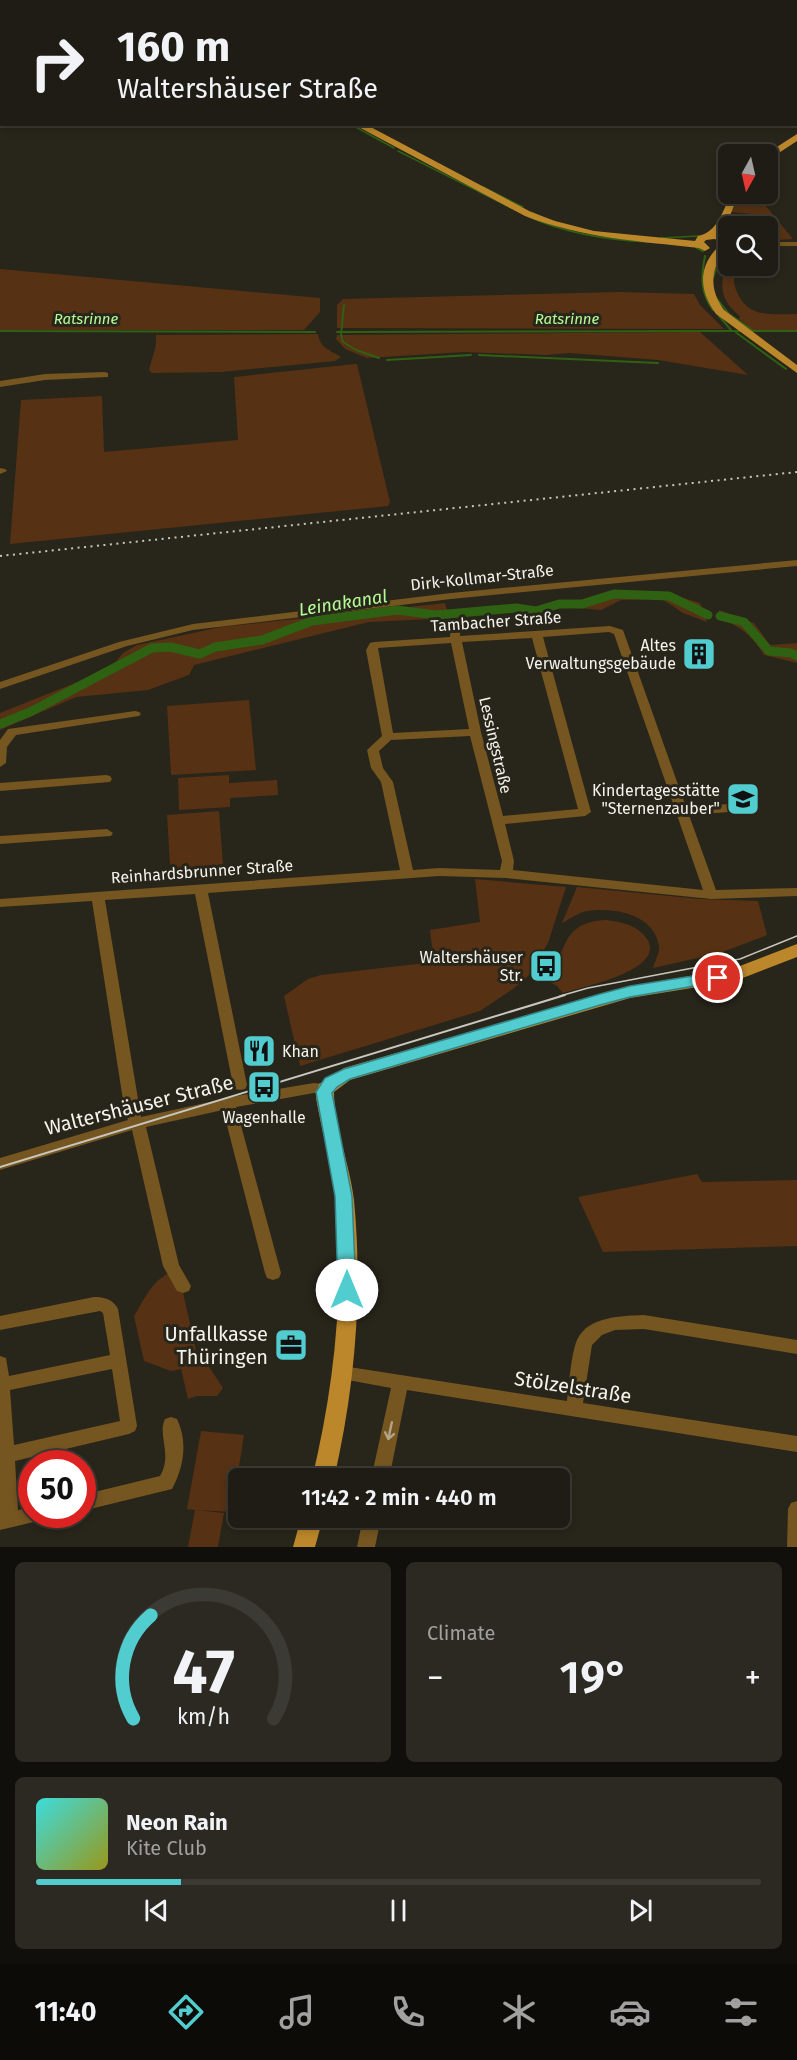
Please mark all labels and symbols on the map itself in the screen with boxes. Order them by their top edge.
north arrow [718,144,778,204]
water label: Ratsrinne [54,310,119,328]
water label: Ratsrinne [535,310,600,328]
street label: Dirk-Kollmar-Straße [410,561,555,594]
water label: Leinakanal [297,585,389,621]
street label: Tambacher Straße [430,607,562,636]
place label: Altes Verwaltungsgebäude [526,636,676,673]
building icon: Altes Verwaltungsgebäude [681,636,717,672]
street label: Lessingstraße [475,695,516,795]
place label: Kindertagesstätte "Sternenzauber" [592,781,720,818]
school or university icon: Kindertagesstätte "Sternenzauber" [725,781,761,817]
street label: Reinhardsbrunner Straße [110,856,294,887]
place label: Waltershäuser Str. [420,948,524,985]
bus stop icon: Waltershäuser Str. [528,948,564,984]
pin [692,952,743,1003]
restaurant icon: Khan [241,1033,277,1069]
place label: Khan [282,1042,319,1061]
bus stop icon: Wagenhalle [246,1069,282,1105]
street label: Waltershäuser Straße [42,1070,236,1140]
place label: Wagenhalle [222,1108,306,1127]
position arrow [315,1258,379,1322]
place label: Unfallkasse Thüringen [164,1322,268,1369]
office icon: Unfallkasse Thüringen [273,1327,309,1363]
street label: Stölzelstraße [513,1366,633,1408]
one-way arrow [384,1420,395,1440]
speed limit sign: 50 [18,1450,96,1528]

